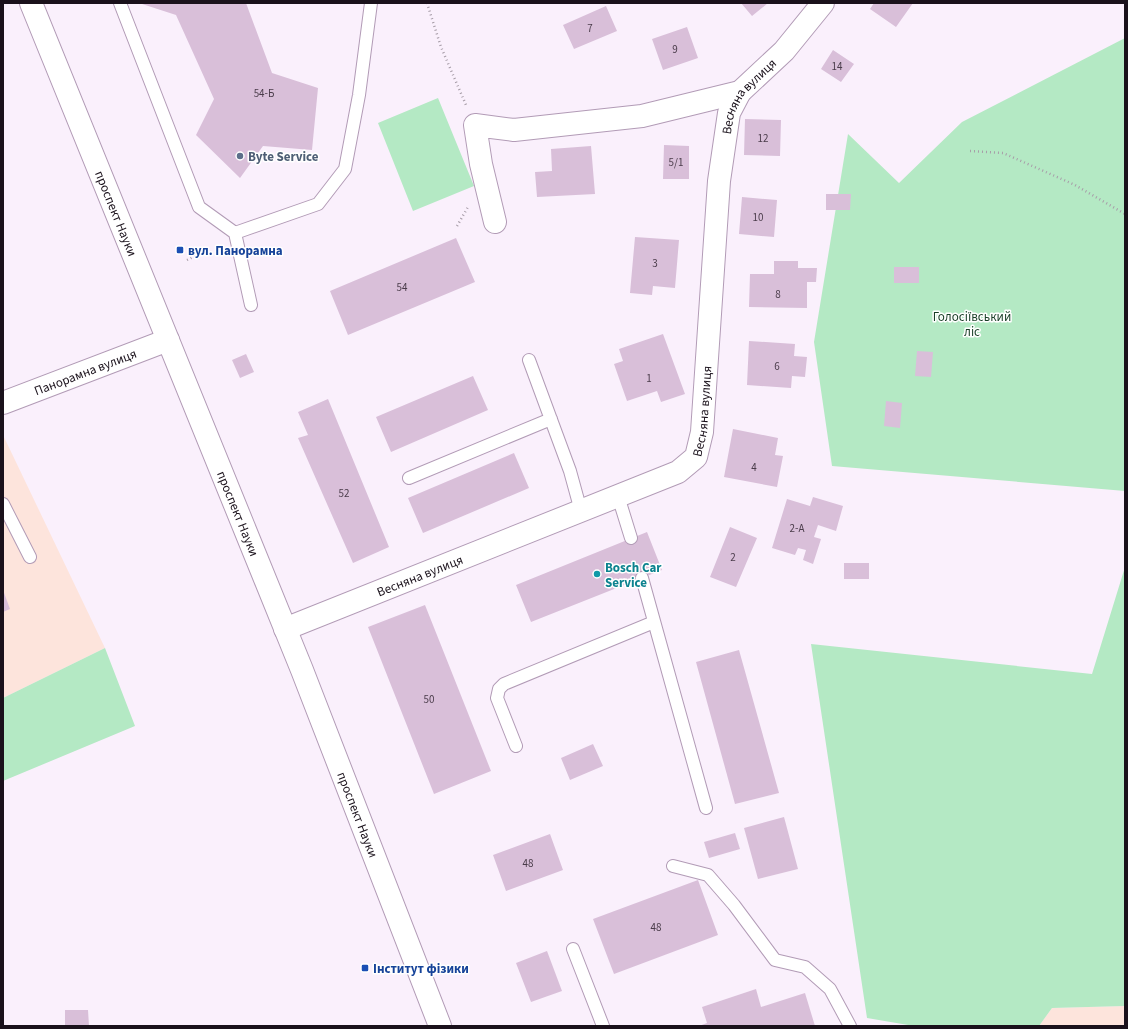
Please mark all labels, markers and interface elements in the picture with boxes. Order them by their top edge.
house number: 7 [587,21,593,36]
house number: 9 [672,42,678,57]
street label: Весняна вулиця [718,55,781,136]
house number: 14 [832,59,843,74]
house number: 54-Б [254,86,274,101]
house number: 12 [758,131,768,146]
place label: Byte Service [248,148,319,166]
marker: Byte Service [235,151,245,161]
house number: 5/1 [669,155,683,170]
street label: проспект Науки [90,168,141,259]
house number: 10 [753,210,763,225]
place label: вул. Панорамна [188,242,283,260]
marker: вул. Панорамна [175,245,185,255]
house number: 3 [652,256,658,271]
house number: 54 [397,280,408,295]
house number: 8 [775,287,781,302]
park label: Голосіївський ліс [933,308,1011,341]
street label: Панорамна вулиця [32,345,139,400]
house number: 6 [774,359,780,374]
street label: Весняна вулиця [688,365,716,459]
house number: 1 [646,371,652,386]
house number: 4 [751,460,757,475]
street label: проспект Науки [212,468,263,559]
house number: 52 [339,486,349,501]
house number: 2-А [790,521,804,536]
house number: 2 [730,550,736,565]
street label: Весняна вулиця [374,551,466,601]
place label: Bosch Car Service [605,559,662,592]
marker: Bosch Car Service [592,569,602,579]
house number: 50 [424,692,434,707]
street label: проспект Науки [332,769,382,861]
house number: 48 [523,856,534,871]
house number: 48 [651,920,662,935]
place label: Інститут фізики [373,960,469,978]
marker: Інститут фізики [360,963,370,973]

